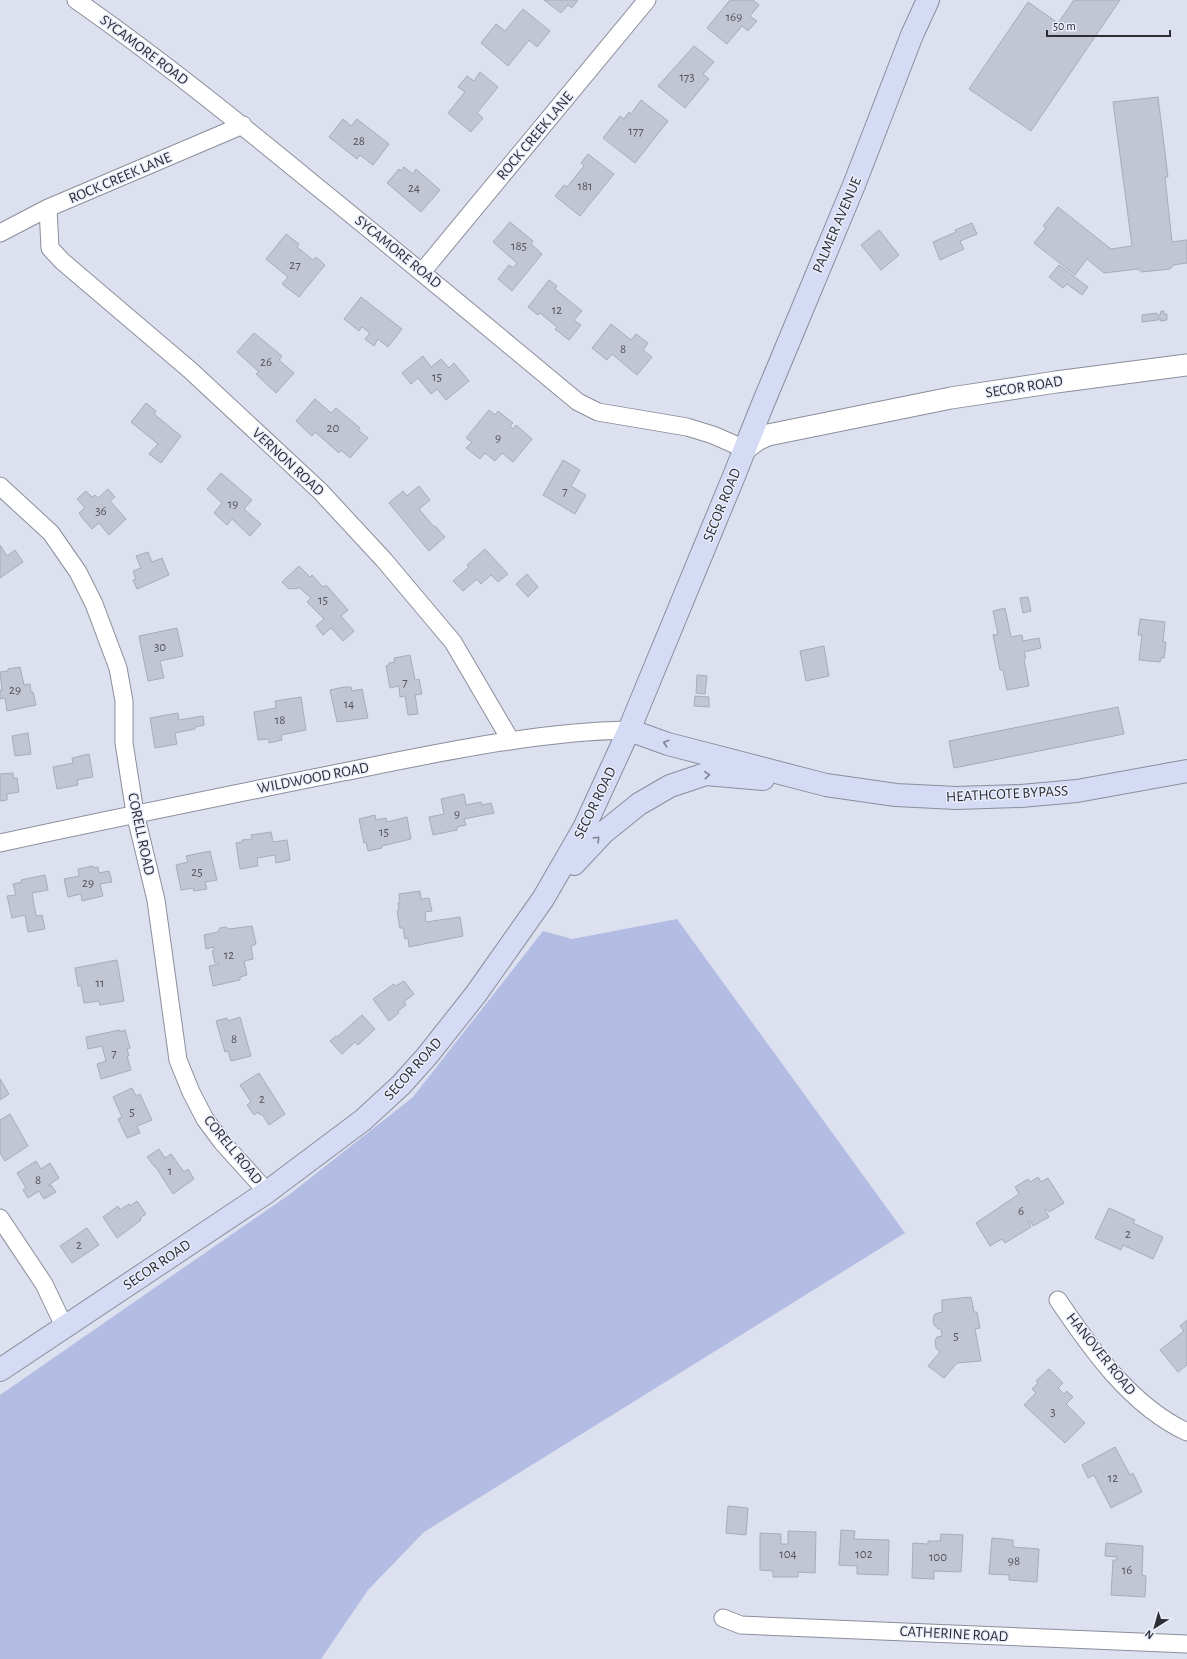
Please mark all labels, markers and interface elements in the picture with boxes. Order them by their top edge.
house number: 169 [726,11,742,24]
street label: SYCAMORE ROAD [97,12,191,88]
scale bar [1047,12,1170,38]
text: 50 m [1053,20,1076,32]
house number: 173 [679,71,695,84]
street label: ROCK CREEK LANE [494,89,576,183]
house number: 177 [628,125,644,138]
house number: 28 [353,135,365,148]
street label: ROCK CREEK LANE [67,150,173,206]
street label: PALMER AVENUE [810,175,864,275]
house number: 181 [577,180,593,193]
house number: 24 [408,182,420,195]
street label: SYCAMORE ROAD [352,213,444,291]
house number: 185 [511,240,527,253]
house number: 27 [289,259,301,272]
house number: 12 [552,304,562,317]
house number: 8 [620,343,626,356]
house number: 26 [260,356,272,369]
house number: 15 [432,371,442,384]
street label: SECOR ROAD [984,373,1064,401]
house number: 20 [327,422,340,435]
street label: VERNON ROAD [249,425,327,499]
house number: 9 [495,432,501,445]
street label: SECOR ROAD [700,466,744,544]
house number: 7 [562,485,568,498]
house number: 19 [228,498,238,511]
house number: 36 [95,505,107,518]
house number: 15 [318,594,328,607]
house number: 30 [154,641,166,654]
house number: 7 [402,676,408,689]
house number: 29 [9,684,21,697]
house number: 14 [344,698,354,711]
house number: 18 [275,714,285,727]
one-way arrow [663,739,670,748]
street label: WILDWOOD ROAD [256,760,370,796]
street label: SECOR ROAD [571,764,619,841]
one-way arrow [704,771,711,780]
street label: HEATHCOTE BYPASS [946,783,1068,805]
street label: CORELL ROAD [125,792,157,877]
house number: 9 [454,808,460,821]
house number: 15 [379,826,389,839]
one-way arrow [592,836,600,844]
house number: 25 [191,866,203,879]
house number: 29 [82,877,94,890]
house number: 12 [224,949,234,962]
house number: 11 [96,977,104,990]
house number: 8 [231,1033,237,1046]
street label: SECOR ROAD [381,1035,445,1103]
house number: 7 [111,1047,117,1060]
house number: 2 [259,1093,265,1106]
house number: 5 [129,1106,135,1119]
street label: CORELL ROAD [201,1113,265,1187]
house number: 1 [168,1165,172,1178]
house number: 8 [35,1174,41,1187]
house number: 6 [1018,1205,1024,1218]
house number: 2 [1125,1228,1131,1241]
street label: SECOR ROAD [120,1237,194,1293]
house number: 2 [76,1239,82,1252]
street label: HANOVER ROAD [1064,1310,1139,1398]
house number: 5 [953,1330,959,1343]
house number: 3 [1050,1406,1056,1419]
house number: 12 [1108,1472,1118,1485]
house number: 104 [779,1548,797,1561]
house number: 102 [855,1548,873,1561]
house number: 100 [929,1551,947,1564]
house number: 98 [1008,1555,1020,1568]
house number: 16 [1122,1564,1132,1577]
north arrow [1135,1607,1175,1647]
street label: CATHERINE ROAD [899,1624,1009,1644]
text: N [1143,1628,1156,1641]

